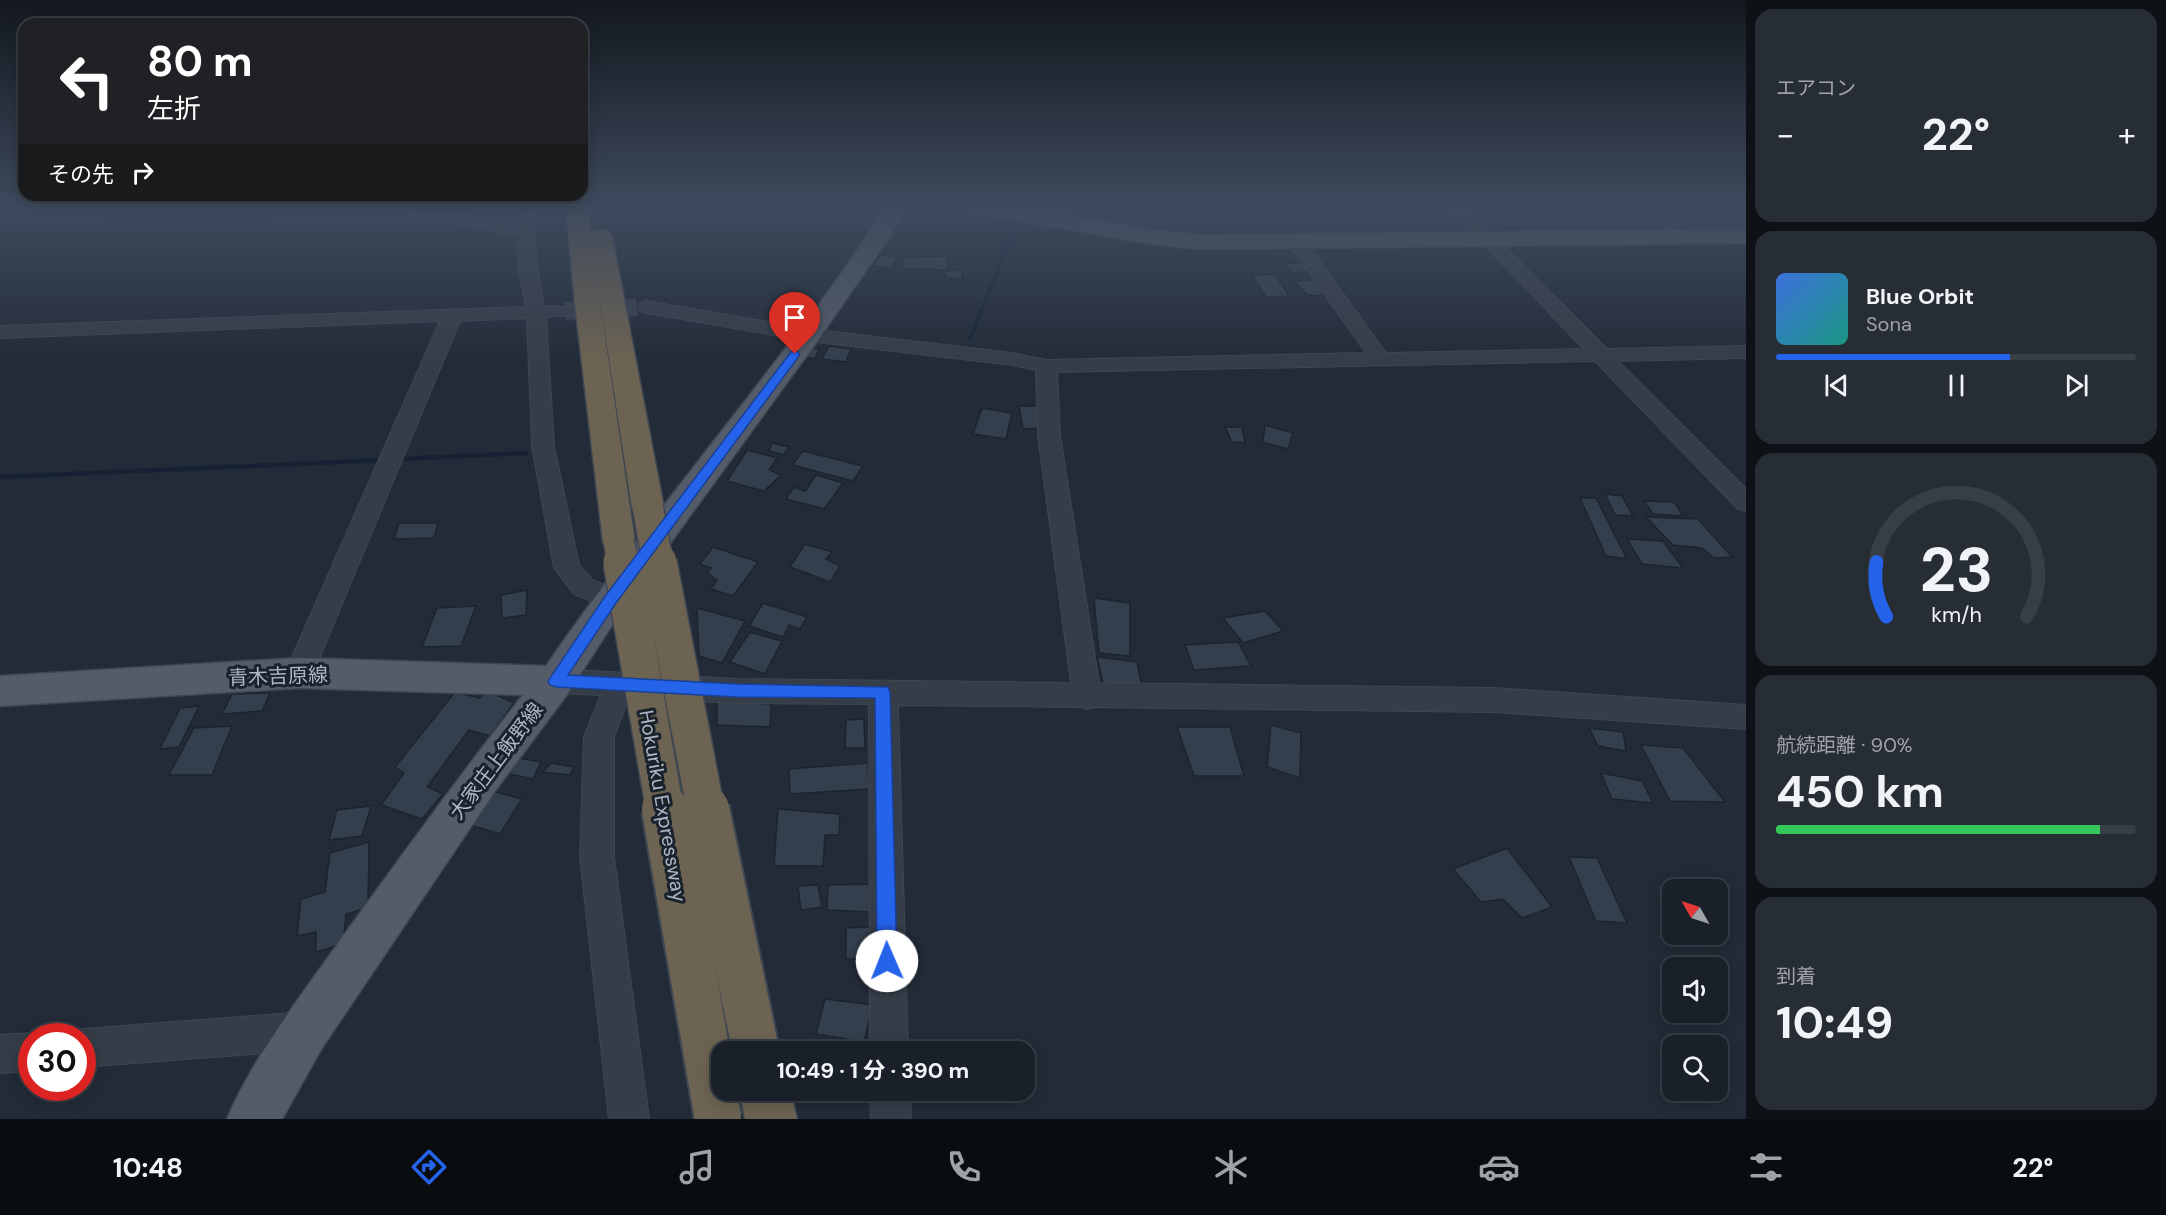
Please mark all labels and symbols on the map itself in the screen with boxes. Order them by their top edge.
pin [769,292,820,354]
street label: 青木吉原線 [228,661,328,691]
street label: 大家庄上飯野線 [443,697,549,825]
street label: Hokuriku Expressway [633,708,693,904]
north arrow [1662,879,1728,945]
position arrow [855,929,919,993]
speed limit sign: 30 [18,1023,96,1101]

